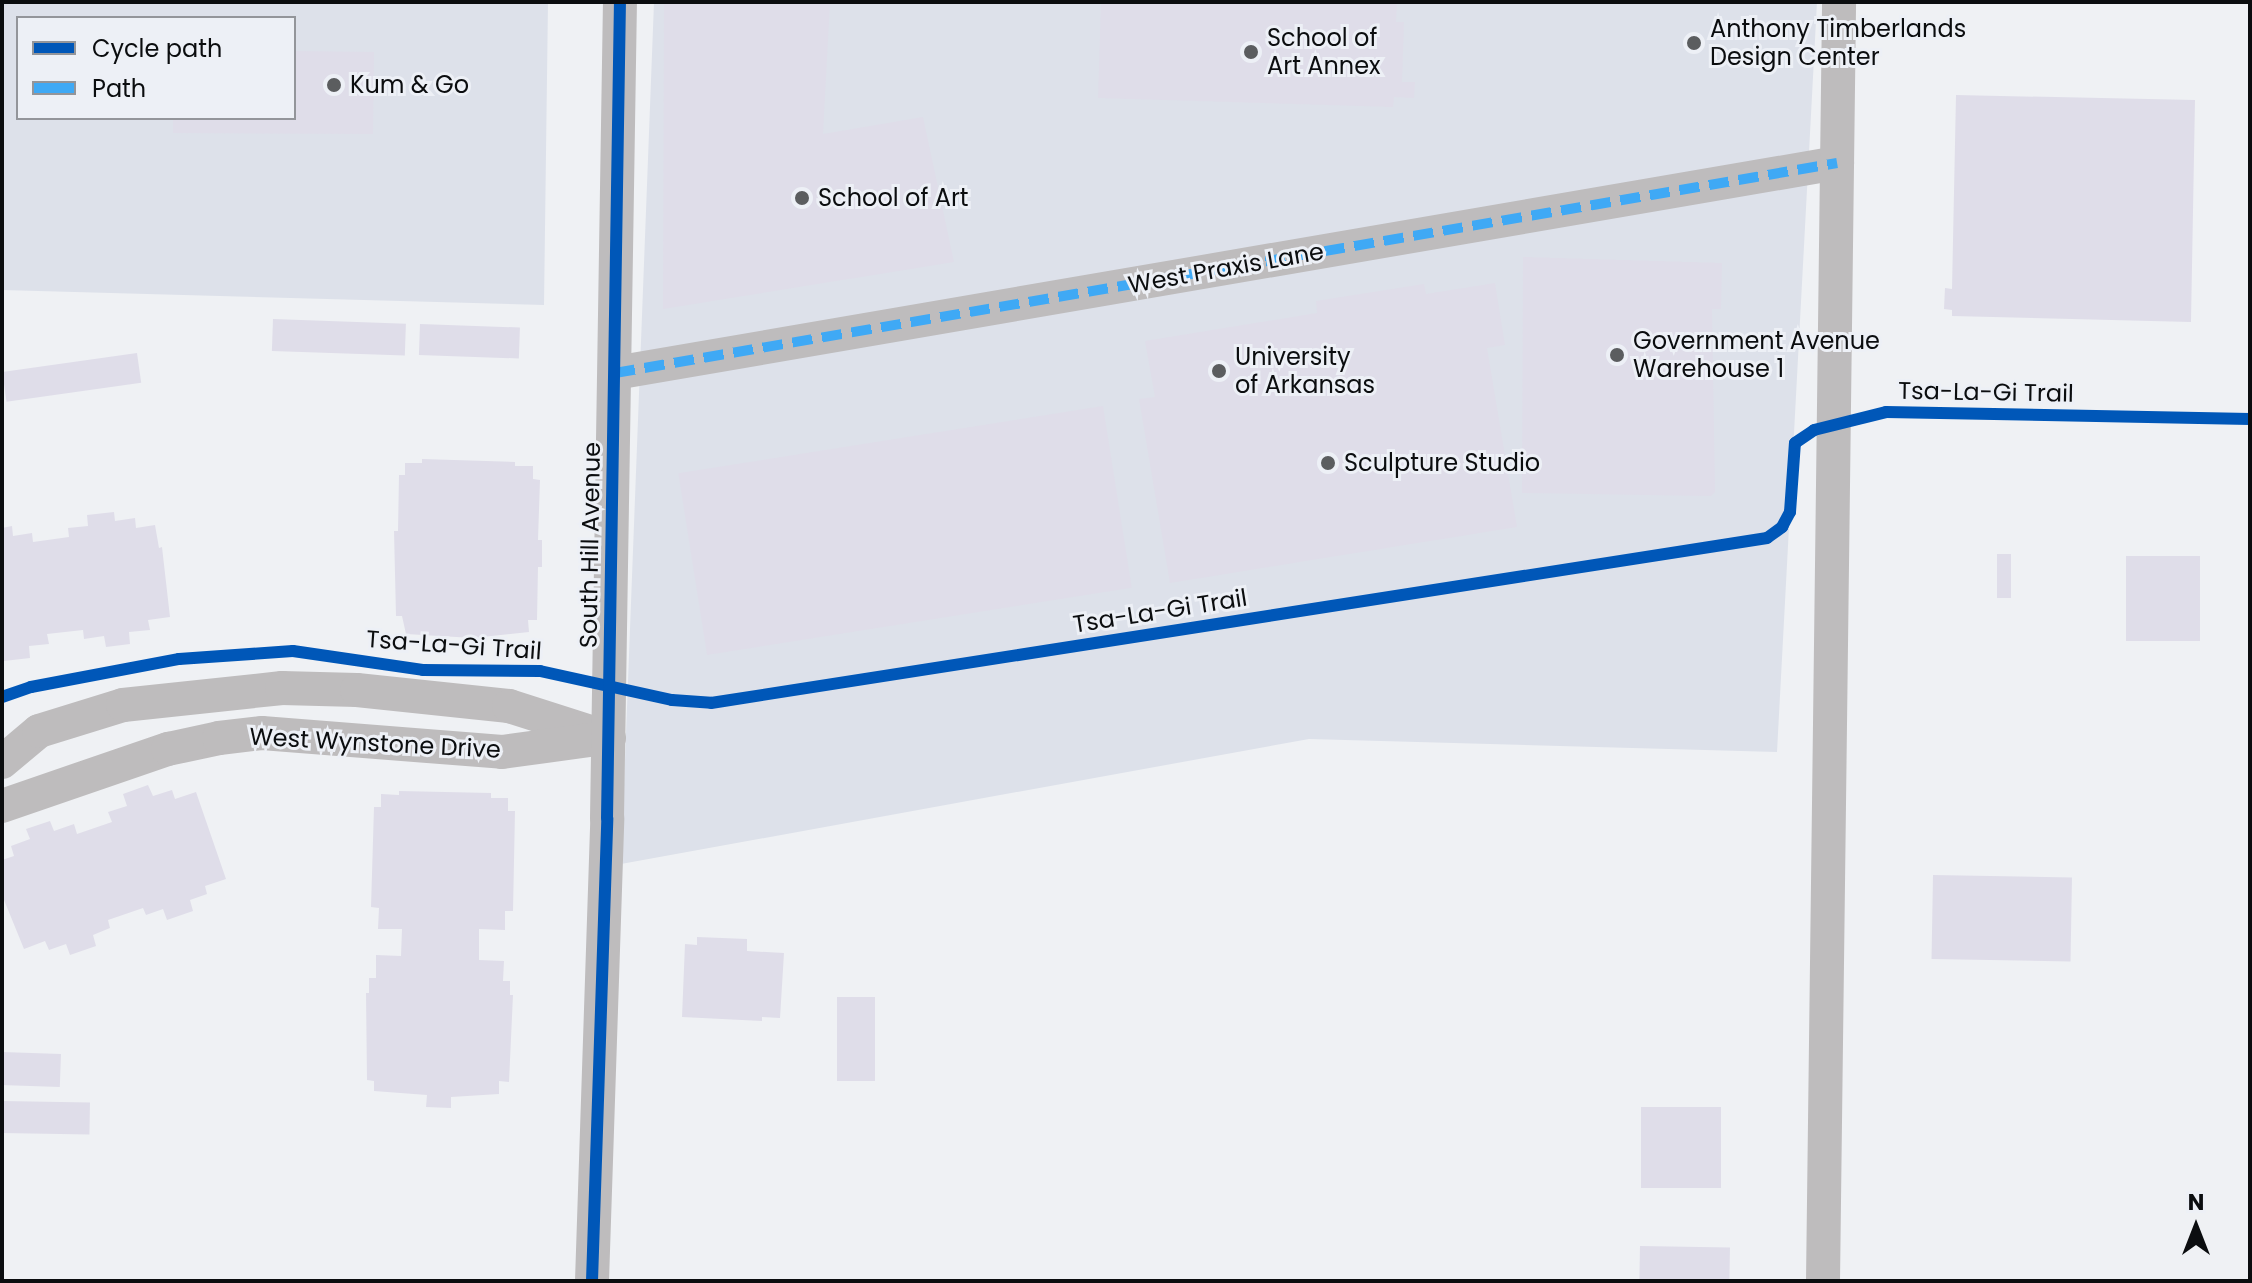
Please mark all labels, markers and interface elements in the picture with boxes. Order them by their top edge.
place label: Anthony Timberlands Design Center [1710,15,1966,71]
legend [16,16,296,120]
place label: School of Art Annex [1267,24,1381,80]
text: Cycle path [92,32,222,65]
marker: Anthony Timberlands Design Center [1685,34,1703,52]
marker: School of Art Annex [1242,43,1260,61]
place label: Kum & Go [350,71,469,99]
text: Path [92,72,146,105]
marker: Kum & Go [325,76,343,94]
place label: School of Art [818,184,969,212]
marker: School of Art [793,189,811,207]
street label: West Praxis Lane [1126,237,1326,299]
place label: Government Avenue Warehouse 1 [1633,327,1880,383]
place label: University of Arkansas [1235,343,1375,399]
marker: Government Avenue Warehouse 1 [1608,346,1626,364]
marker: University of Arkansas [1210,362,1228,380]
street label: Tsa-La-Gi Trail [1898,376,2074,408]
street label: South Hill Avenue [574,442,606,648]
place label: Sculpture Studio [1344,449,1540,477]
marker: Sculpture Studio [1319,454,1337,472]
street label: Tsa-La-Gi Trail [1071,583,1249,639]
street label: Tsa-La-Gi Trail [365,625,543,665]
street label: West Wynstone Drive [249,722,501,764]
north arrow [2156,1187,2236,1267]
text: N [2188,1187,2204,1218]

